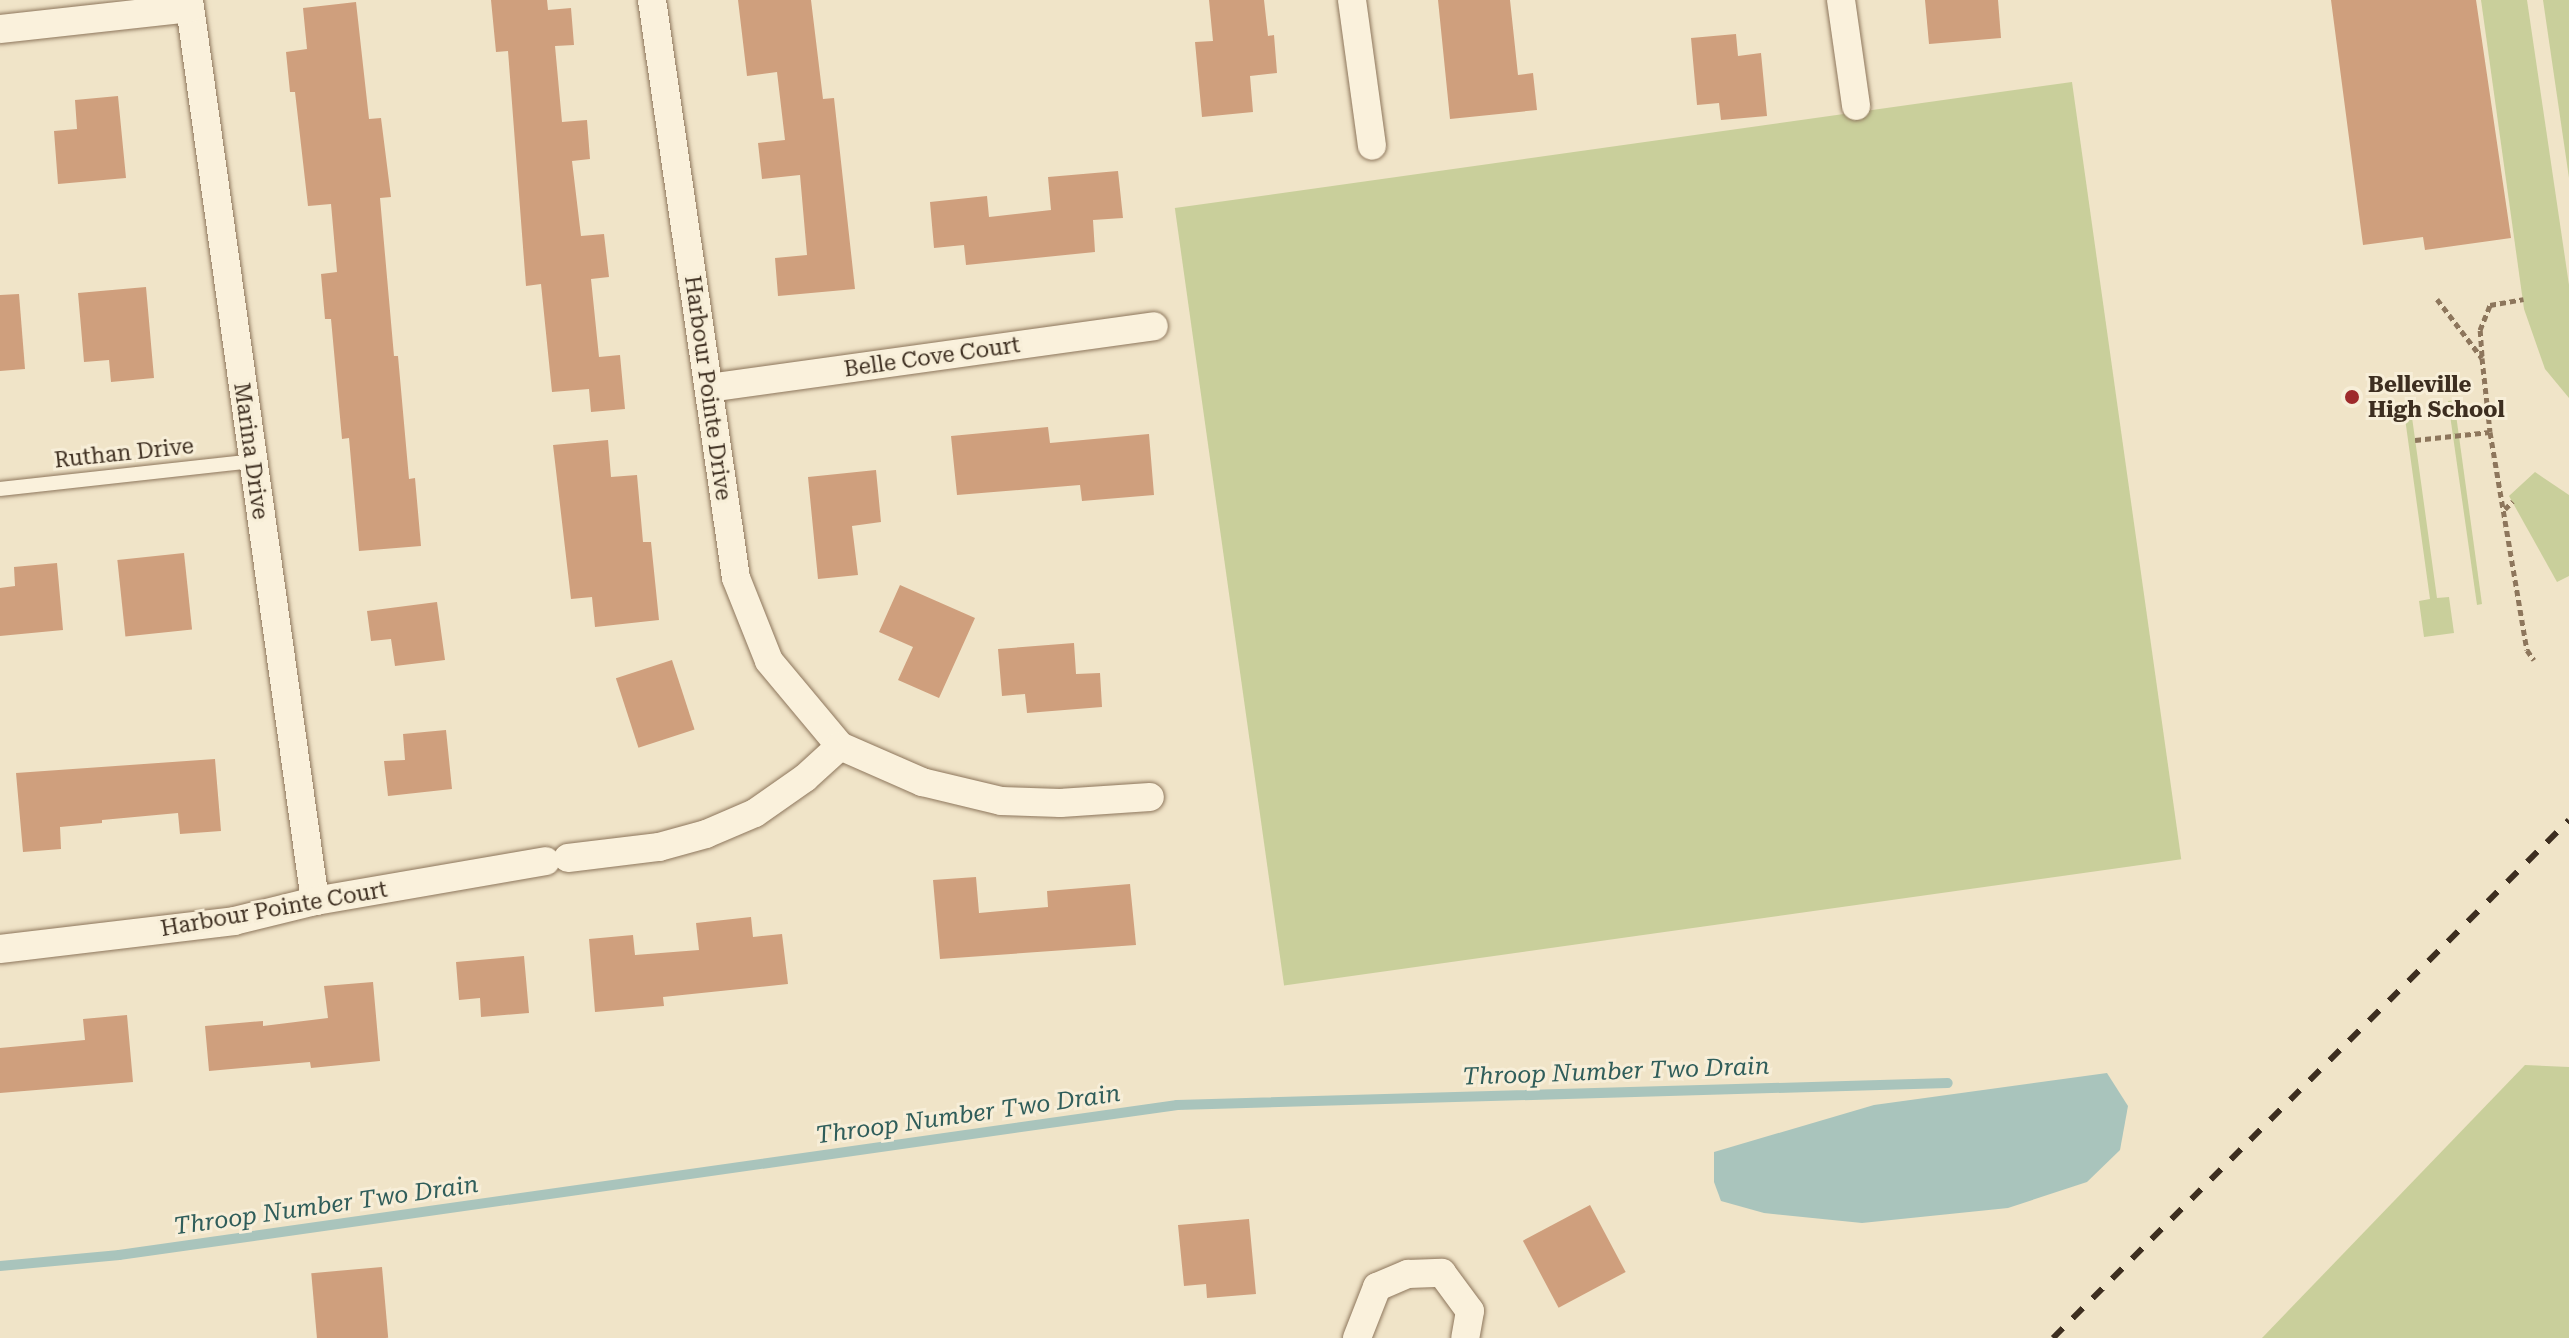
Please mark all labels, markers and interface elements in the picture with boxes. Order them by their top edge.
street label: Harbour Pointe Drive [679,274,737,502]
street label: Belle Cove Court [842,332,1022,382]
place label: Belleville High School [2368,371,2505,422]
street label: Marina Drive [228,381,274,521]
marker: Belleville High School [2343,388,2361,406]
street label: Ruthan Drive [53,433,195,473]
street label: Harbour Pointe Court [159,876,389,942]
water label: Throop Number Two Drain [1462,1052,1770,1092]
water label: Throop Number Two Drain [814,1079,1122,1151]
water label: Throop Number Two Drain [172,1170,480,1242]

